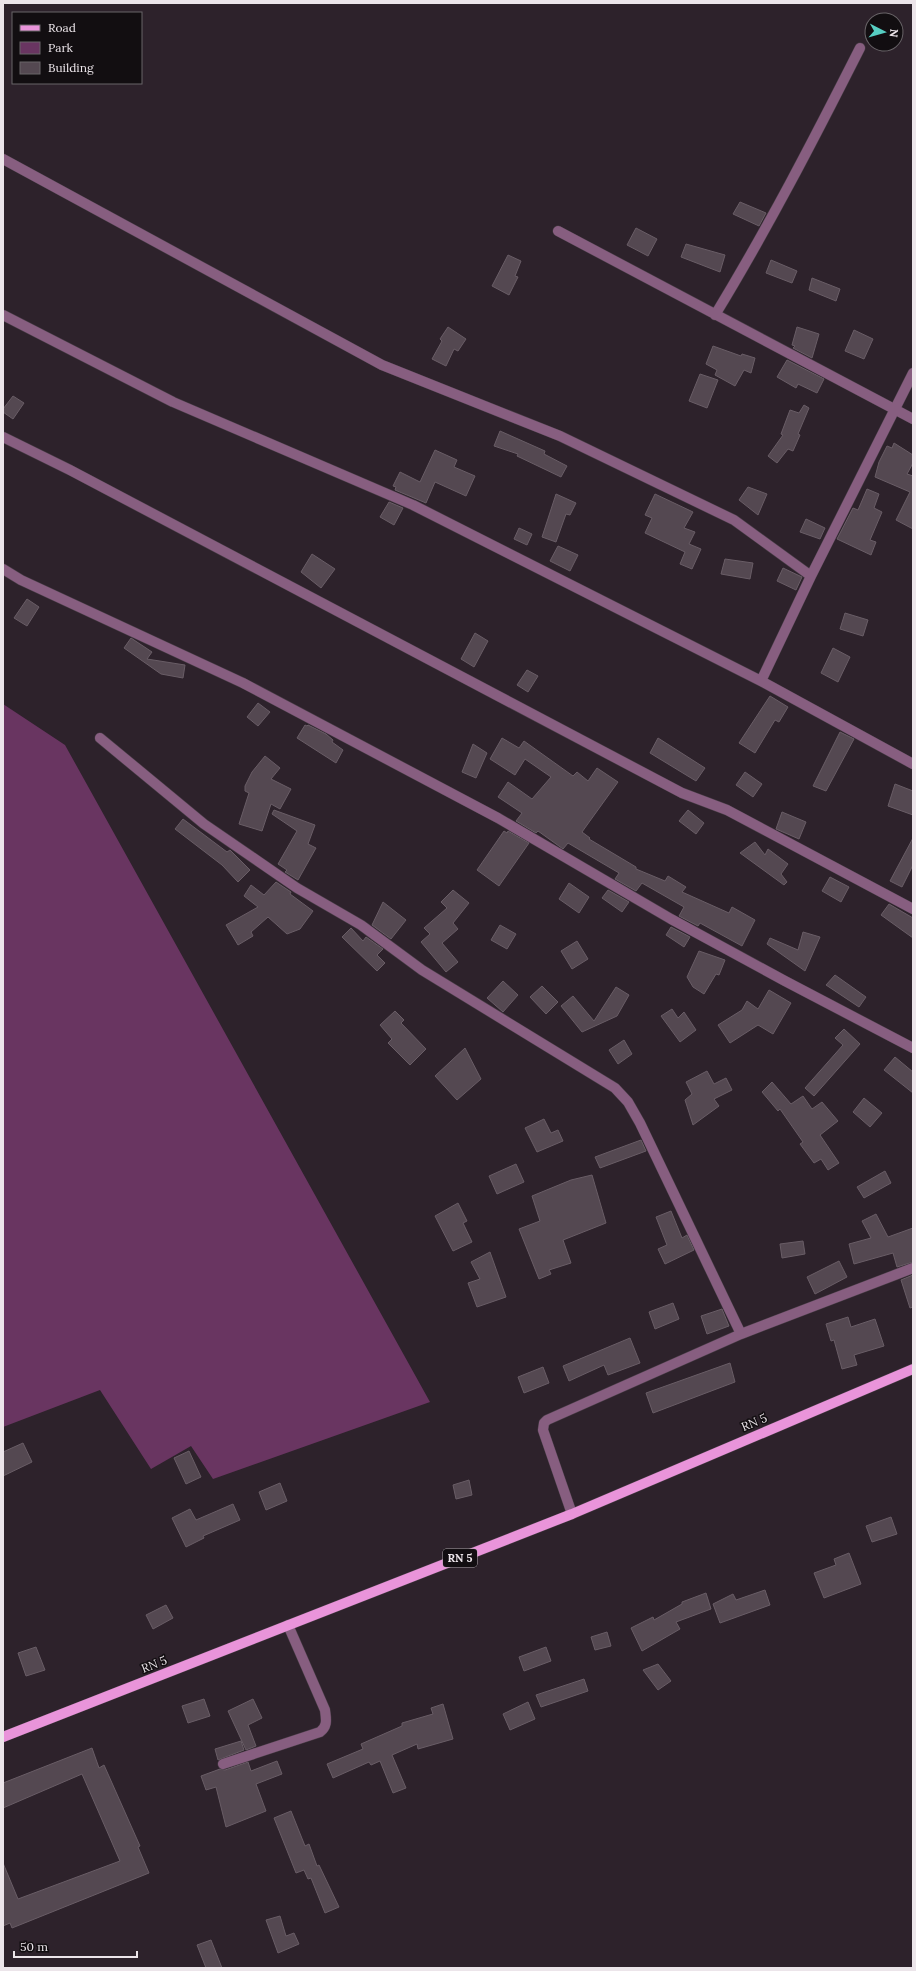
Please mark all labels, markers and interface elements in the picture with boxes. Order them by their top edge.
legend [12,12,142,84]
north arrow [864,12,904,52]
text: Road [48,20,76,35]
text: N [886,28,901,38]
text: Park [48,40,74,55]
text: Building [48,60,94,75]
street label: RN 5 [739,1410,769,1434]
road number: RN 5 [443,1549,477,1567]
street label: RN 5 [139,1652,169,1676]
scale bar [14,1933,137,1959]
text: 50 m [20,1939,48,1954]

